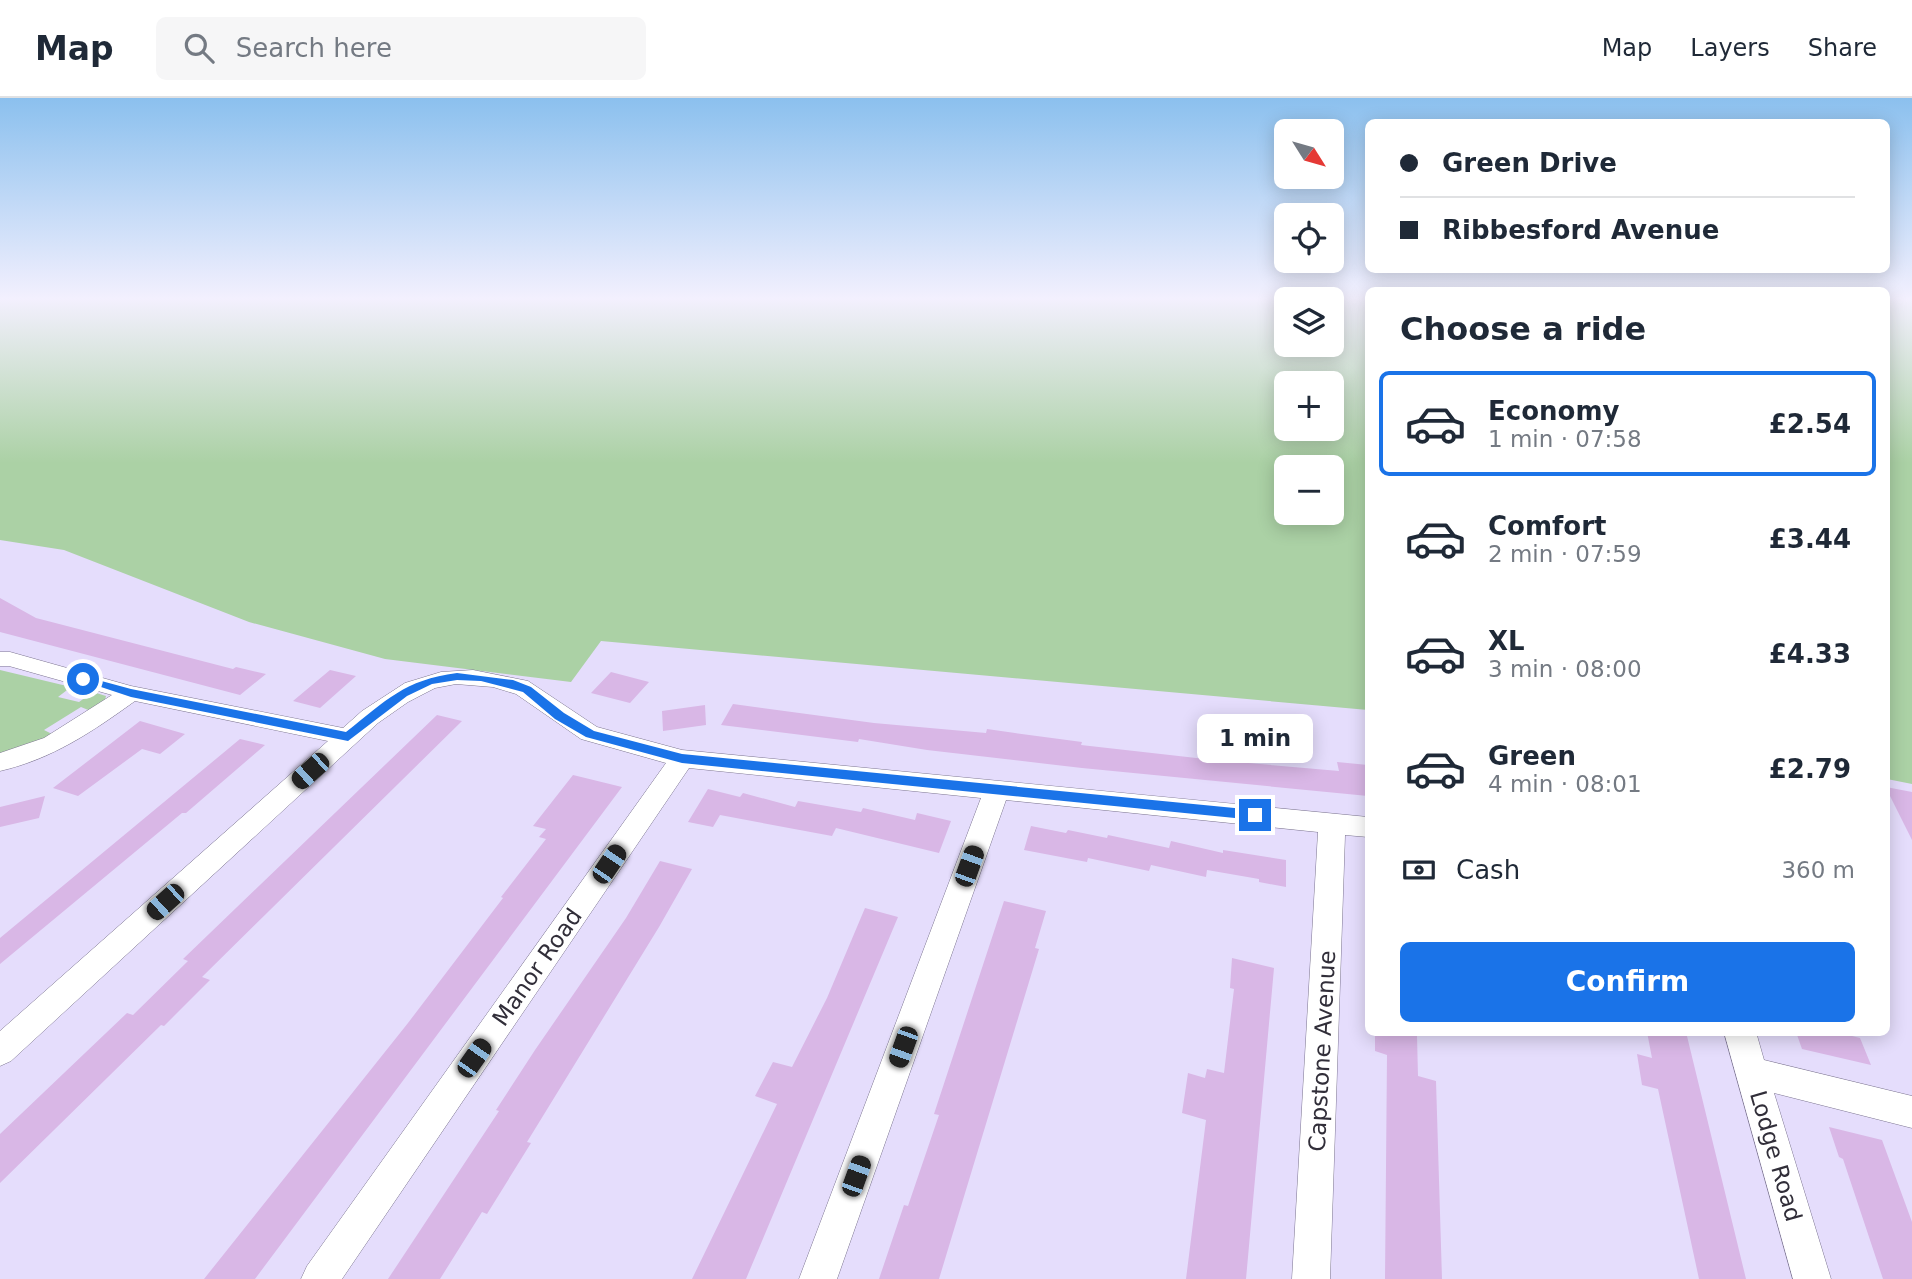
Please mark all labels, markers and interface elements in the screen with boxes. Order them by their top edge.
search box [156,17,646,80]
text: Map [35,29,114,68]
icon: search [180,29,218,67]
text: Search here [236,33,392,63]
text: Map [1602,34,1652,62]
text: Layers [1690,34,1770,62]
text: Share [1808,34,1877,62]
north arrow [1274,119,1344,189]
map controls [1274,119,1344,525]
text: Green Drive [1442,148,1617,178]
button: locate [1274,203,1344,273]
text: Ribbesford Avenue [1442,215,1719,245]
button: layers [1274,287,1344,357]
text: Choose a ride [1400,310,1646,348]
button: + [1274,371,1344,441]
icon: car [1404,392,1467,455]
text: Economy [1488,396,1619,426]
text: £2.54 [1769,409,1851,439]
text: 1 min · 07:58 [1488,426,1642,452]
button: − [1274,455,1344,525]
icon: car [1404,507,1467,570]
text: Comfort [1488,511,1606,541]
text: £3.44 [1769,524,1851,554]
text: 2 min · 07:59 [1488,541,1642,567]
icon: car [1404,622,1467,685]
text: XL [1488,626,1525,656]
text: £4.33 [1769,639,1851,669]
text: 3 min · 08:00 [1488,656,1642,682]
route start [67,663,99,695]
callout: 1 min [1197,714,1313,762]
text: 1 min [1219,725,1291,751]
icon: car [1404,737,1467,800]
text: Green [1488,741,1576,771]
car [288,749,333,793]
text: £2.79 [1769,754,1851,784]
text: 4 min · 08:01 [1488,771,1642,797]
route end [1239,799,1271,831]
car [589,841,630,887]
car [952,843,987,889]
icon: cash [1400,851,1438,889]
text: Cash [1456,855,1520,885]
text: 360 m [1781,857,1855,883]
car [143,880,188,924]
street label: Manor Road [487,903,587,1031]
button: Confirm [1400,942,1855,1022]
street label: Capstone Avenue [1304,950,1340,1152]
car [886,1024,921,1070]
car [454,1035,495,1081]
street label: Lodge Road [1745,1088,1807,1224]
car [839,1153,874,1199]

